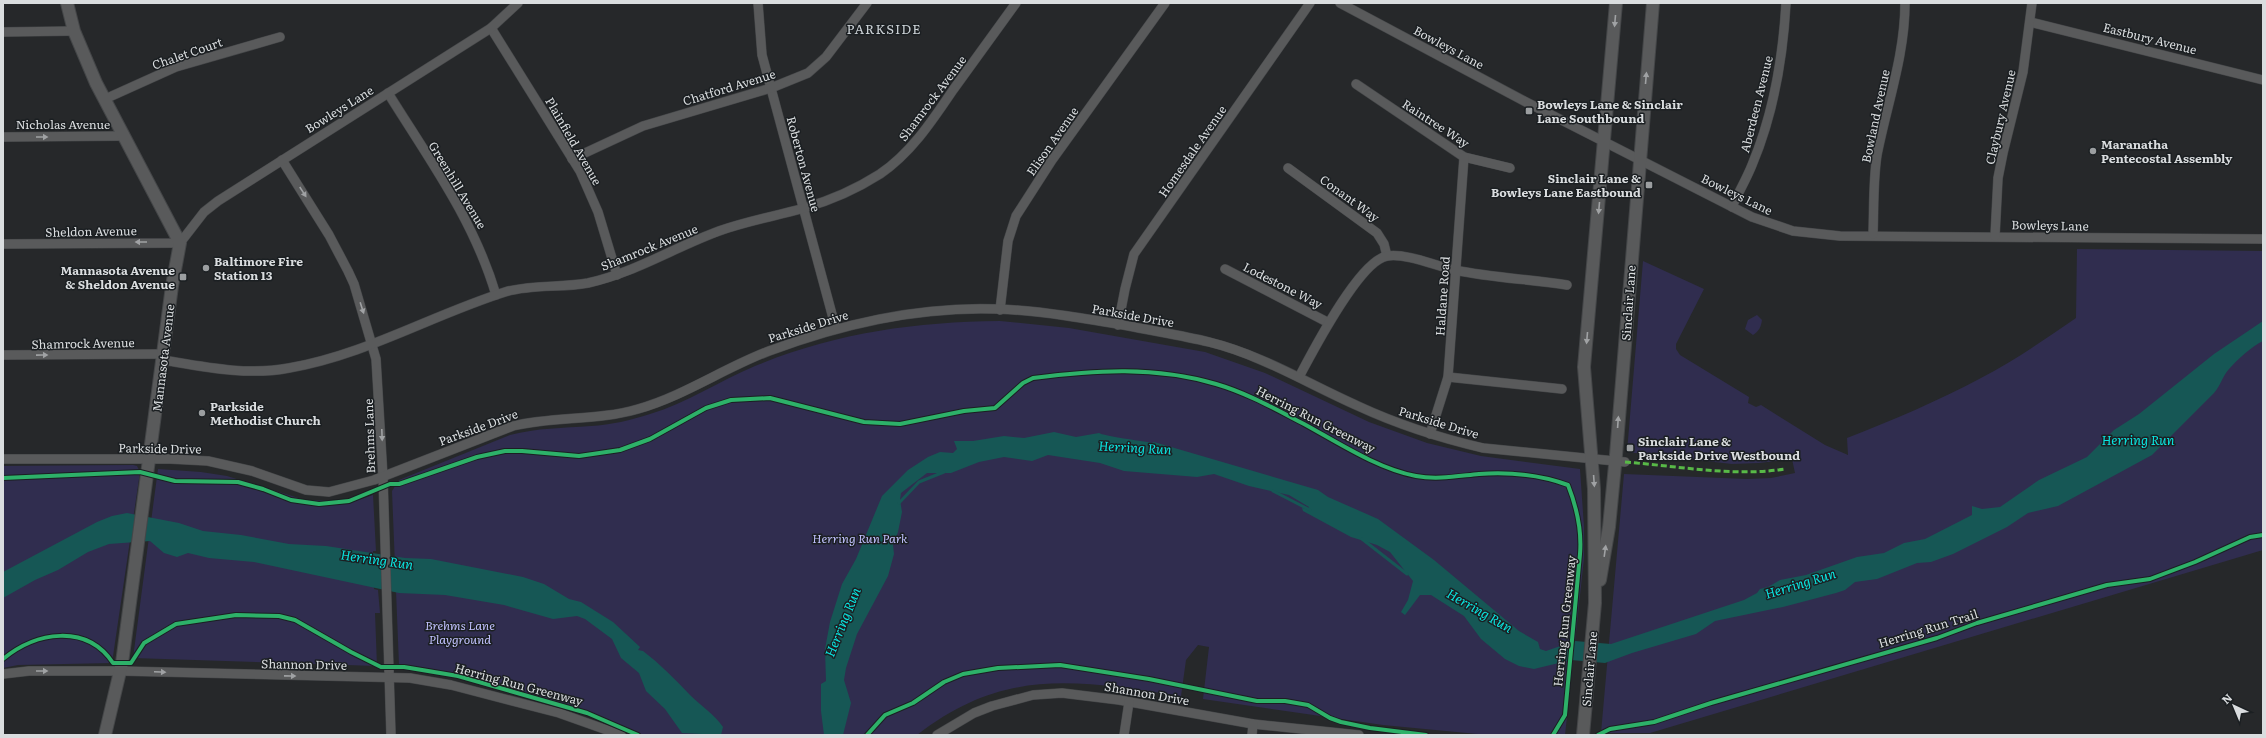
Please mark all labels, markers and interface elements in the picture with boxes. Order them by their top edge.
one-way arrow [1611,15,1618,27]
street label: Eastbury Avenue [2101,18,2199,58]
district label: PARKSIDE [846,19,922,38]
street label: Bowleys Lane [1411,21,1487,73]
street label: Chalet Court [149,32,225,73]
street label: Shamrock Avenue [894,51,970,145]
street label: Aberdeen Avenue [1735,54,1777,154]
street label: Chatford Avenue [680,64,778,110]
street label: Bowland Avenue [1856,68,1894,164]
street label: Claybury Avenue [1980,68,2020,166]
one-way arrow [1643,72,1650,84]
street label: Bowleys Lane [301,81,377,137]
street label: Plainfield Avenue [541,94,607,188]
street label: Raintree Way [1399,94,1473,152]
place label: Bowleys Lane & Sinclair Lane Southbound [1537,95,1683,127]
street label: Homesdale Avenue [1154,101,1230,201]
street label: Elison Avenue [1022,103,1082,179]
marker: Bowleys Lane & Sinclair Lane Southbound [1524,106,1534,116]
street label: Roberton Avenue [783,114,825,214]
street label: Nicholas Avenue [16,115,110,133]
one-way arrow [36,134,49,140]
place label: Maranatha Pentecostal Assembly [2101,135,2233,167]
street label: Greenhill Avenue [425,138,491,232]
marker: Maranatha Pentecostal Assembly [2088,146,2098,156]
place label: Sinclair Lane & Bowleys Lane Eastbound [1491,169,1641,201]
street label: Bowleys Lane [1698,169,1776,219]
street label: Conant Way [1316,170,1384,226]
marker: Sinclair Lane & Bowleys Lane Eastbound [1644,180,1654,190]
one-way arrow [299,187,307,198]
one-way arrow [1595,202,1602,214]
street label: Bowleys Lane [2011,215,2089,235]
street label: Shamrock Avenue [598,219,700,275]
street label: Sheldon Avenue [45,221,137,241]
one-way arrow [134,239,147,245]
place label: Baltimore Fire Station 13 [214,252,303,284]
street label: Haldane Road [1430,255,1454,336]
street label: Lodestone Way [1240,257,1326,313]
place label: Mannasota Avenue & Sheldon Avenue [60,261,175,293]
marker: Baltimore Fire Station 13 [201,263,211,273]
street label: Sinclair Lane [1616,265,1640,341]
marker: Mannasota Avenue & Sheldon Avenue [178,272,188,282]
street label: Parkside Drive [1091,299,1175,331]
one-way arrow [359,302,365,314]
street label: Mannasota Avenue [147,303,179,413]
street label: Parkside Drive [766,305,850,347]
one-way arrow [1583,332,1590,344]
street label: Shamrock Avenue [31,333,135,353]
one-way arrow [36,352,49,358]
street label: Herring Run Greenway [1253,381,1379,457]
place label: Parkside Methodist Church [210,397,321,429]
street label: Brehms Lane [359,398,379,474]
street label: Parkside Drive [1397,401,1481,443]
street label: Parkside Drive [436,404,520,450]
marker: Parkside Methodist Church [197,408,207,418]
one-way arrow [1615,416,1622,428]
one-way arrow [378,429,385,441]
water label: Herring Run [2101,430,2175,449]
place label: Sinclair Lane & Parkside Drive Westbound [1638,432,1800,464]
water label: Herring Run [1098,436,1172,458]
street label: Parkside Drive [118,438,202,458]
marker: Sinclair Lane & Parkside Drive Westbound [1625,443,1635,453]
one-way arrow [1590,475,1597,487]
park label: Herring Run Park [812,529,908,547]
water label: Herring Run [339,545,415,574]
one-way arrow [1602,545,1608,557]
street label: Herring Run Greenway [1548,554,1580,688]
water label: Herring Run [1762,563,1838,603]
water label: Herring Run [1444,583,1517,637]
water label: Herring Run [819,584,865,659]
street label: Herring Run Trail [1876,604,1980,652]
park label: Brehms Lane Playground [425,616,495,648]
street label: Sinclair Lane [1577,631,1601,707]
street label: Shannon Drive [261,654,347,674]
street label: Herring Run Greenway [453,658,585,710]
one-way arrow [36,668,49,674]
one-way arrow [154,669,167,675]
one-way arrow [284,673,297,679]
street label: Shannon Drive [1103,677,1191,709]
north arrow [2214,686,2254,726]
text: N [2217,689,2235,707]

